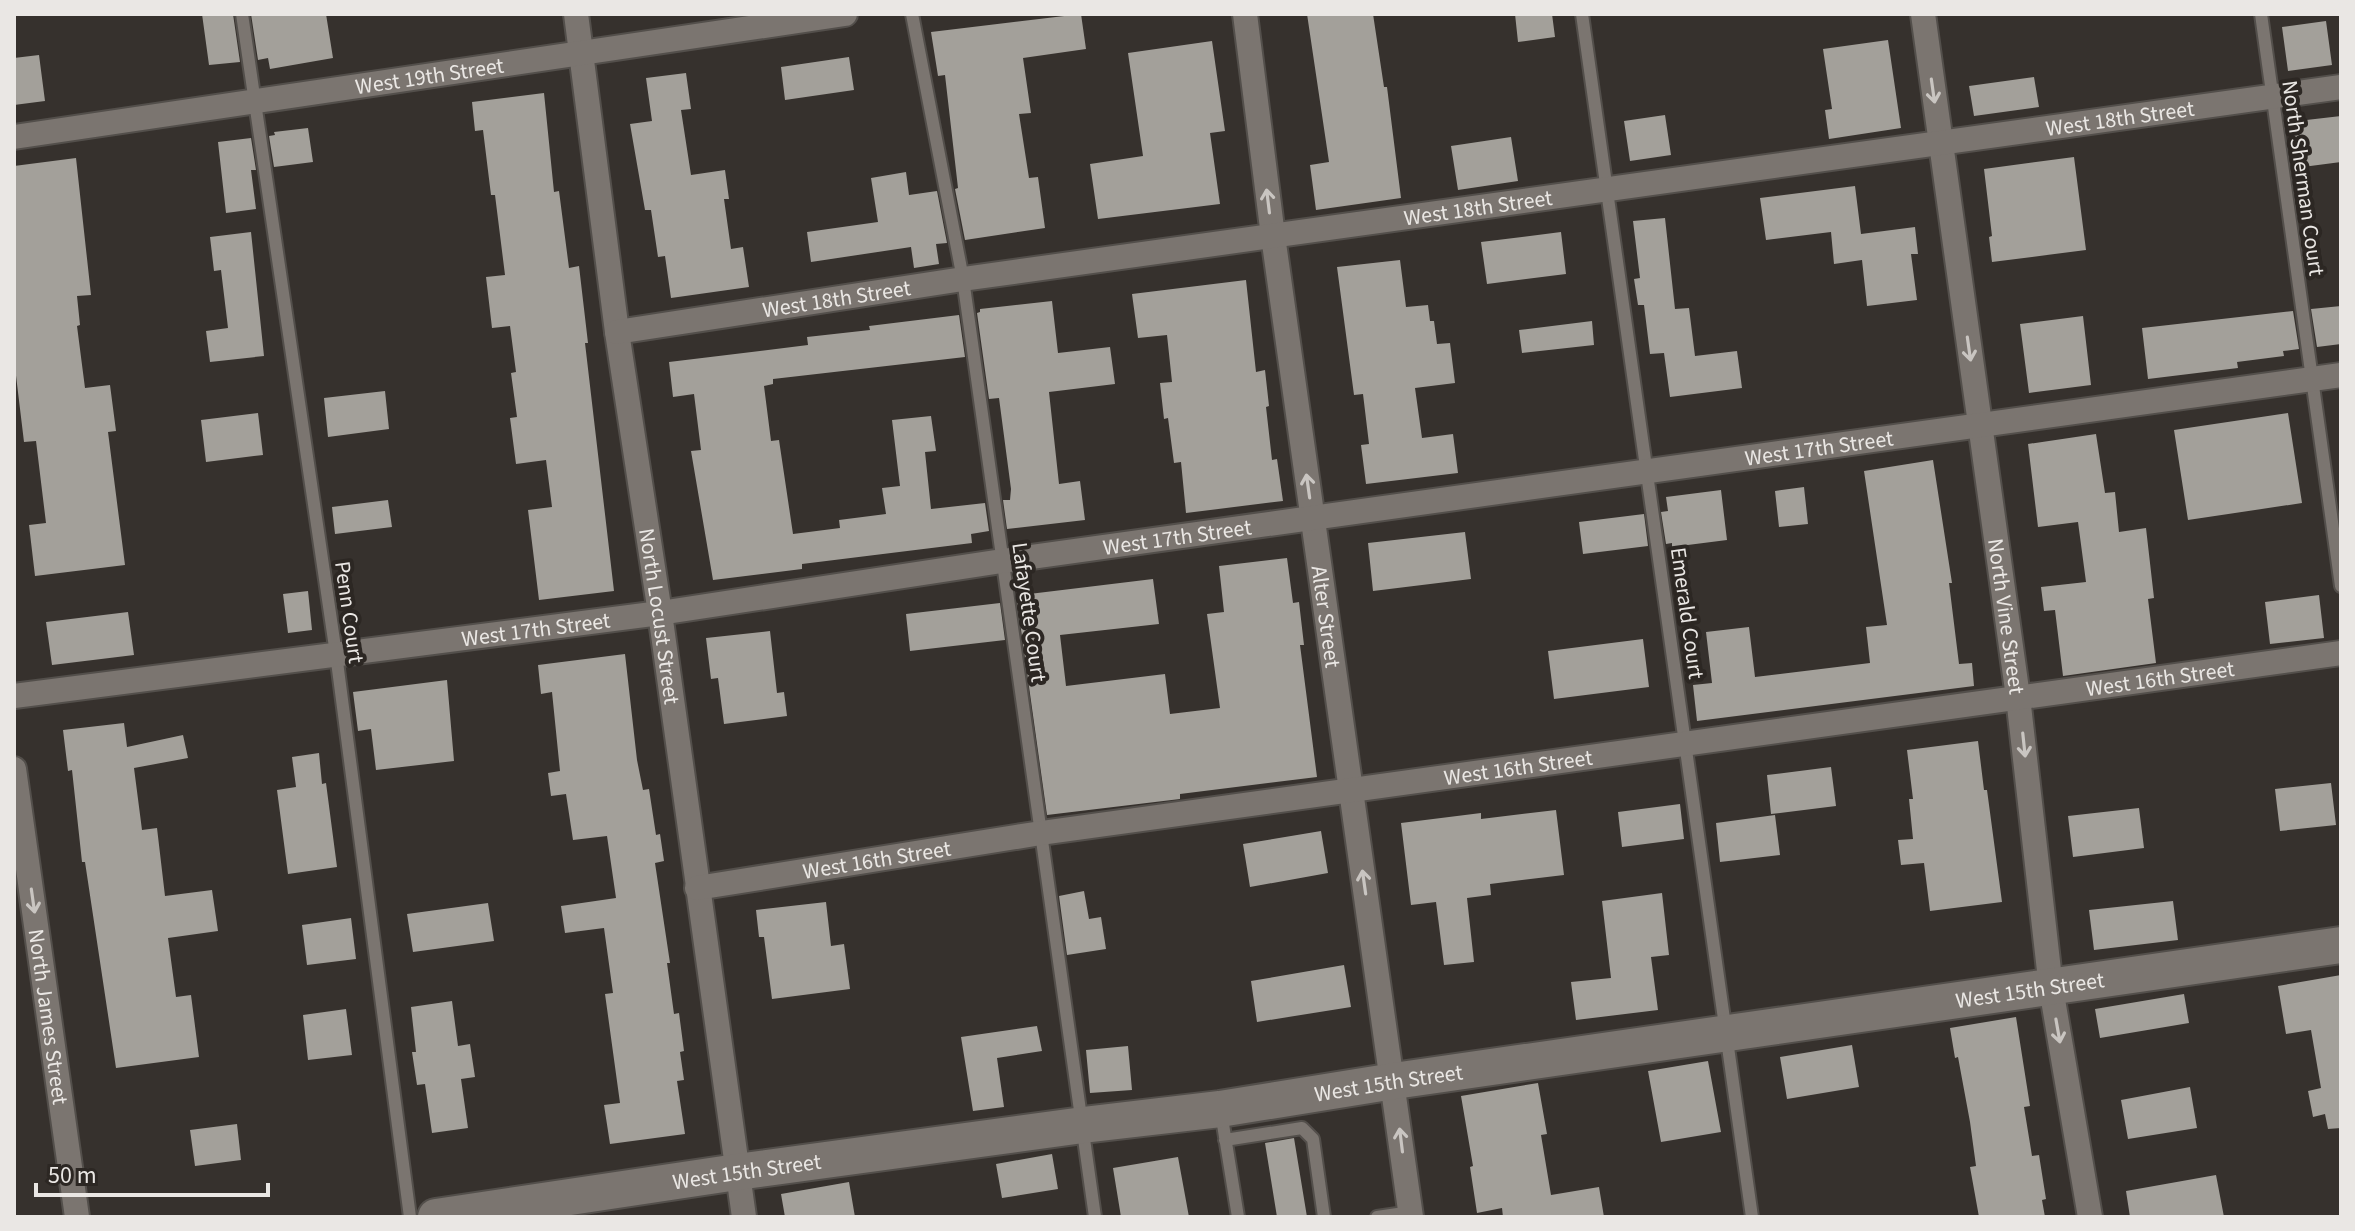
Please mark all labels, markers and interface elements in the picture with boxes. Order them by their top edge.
street label: West 19th Street [353,50,507,103]
one-way arrow [1926,78,1941,103]
street label: North Sherman Court [2273,78,2333,279]
street label: West 18th Street [2044,93,2197,145]
street label: West 18th Street [1402,182,1555,234]
one-way arrow [1261,188,1276,215]
street label: West 18th Street [760,272,914,327]
one-way arrow [1962,336,1977,361]
street label: West 17th Street [1743,422,1896,475]
one-way arrow [1300,474,1315,499]
street label: West 17th Street [1101,511,1254,564]
street label: North Locust Street [630,526,688,707]
street label: North Vine Street [1979,536,2033,697]
street label: Lafayette Court [1003,540,1055,685]
street label: Emerald Court [1662,545,1712,682]
street label: Penn Court [326,559,372,666]
street label: Alter Street [1303,563,1349,670]
street label: West 17th Street [460,604,613,655]
street label: West 16th Street [2084,653,2237,705]
one-way arrow [2016,731,2031,758]
street label: West 16th Street [1442,742,1595,794]
street label: West 16th Street [800,833,954,888]
one-way arrow [1356,870,1371,895]
one-way arrow [25,887,40,914]
street label: North James Street [20,927,76,1107]
street label: West 15th Street [1954,964,2107,1017]
one-way arrow [2052,1018,2067,1043]
street label: West 15th Street [1312,1056,1465,1111]
one-way arrow [1394,1127,1409,1154]
street label: West 15th Street [670,1146,824,1198]
scale bar [36,1147,268,1197]
text: 50 m [48,1158,97,1193]

